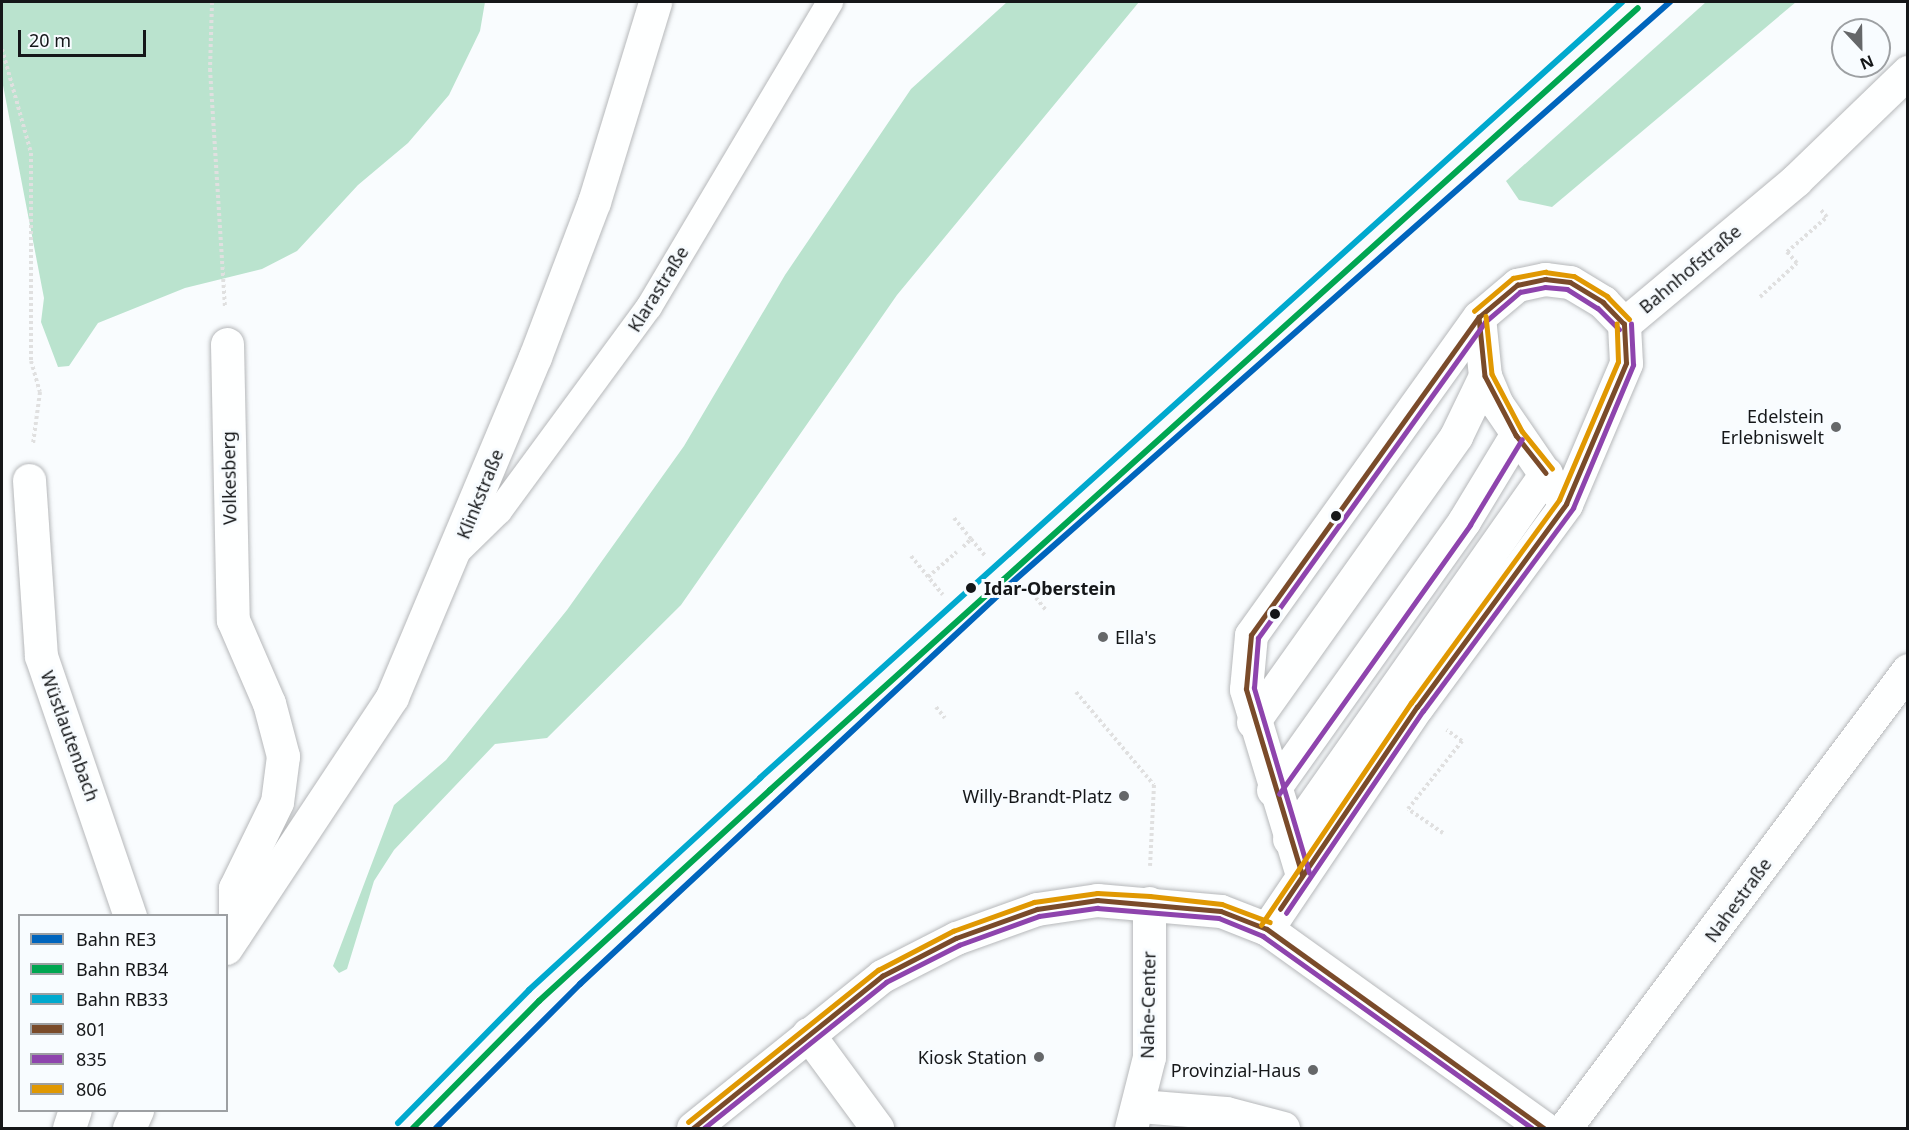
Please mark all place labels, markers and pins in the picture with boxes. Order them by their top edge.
place label: Edelstein Erlebniswelt [1721,406,1824,448]
marker: Edelstein Erlebniswelt [1829,420,1843,434]
unlabelled marker [1330,510,1342,522]
place label: Idar-Oberstein [984,577,1116,599]
marker: Idar-Oberstein [962,579,980,597]
unlabelled marker [1269,608,1281,620]
place label: Ella's [1115,626,1156,648]
marker: Ella's [1096,630,1110,644]
place label: Willy-Brandt-Platz [962,785,1112,807]
marker: Willy-Brandt-Platz [1117,789,1131,803]
place label: Kiosk Station [918,1046,1027,1068]
marker: Kiosk Station [1032,1050,1046,1064]
place label: Provinzial-Haus [1171,1059,1301,1081]
marker: Provinzial-Haus [1306,1063,1320,1077]

